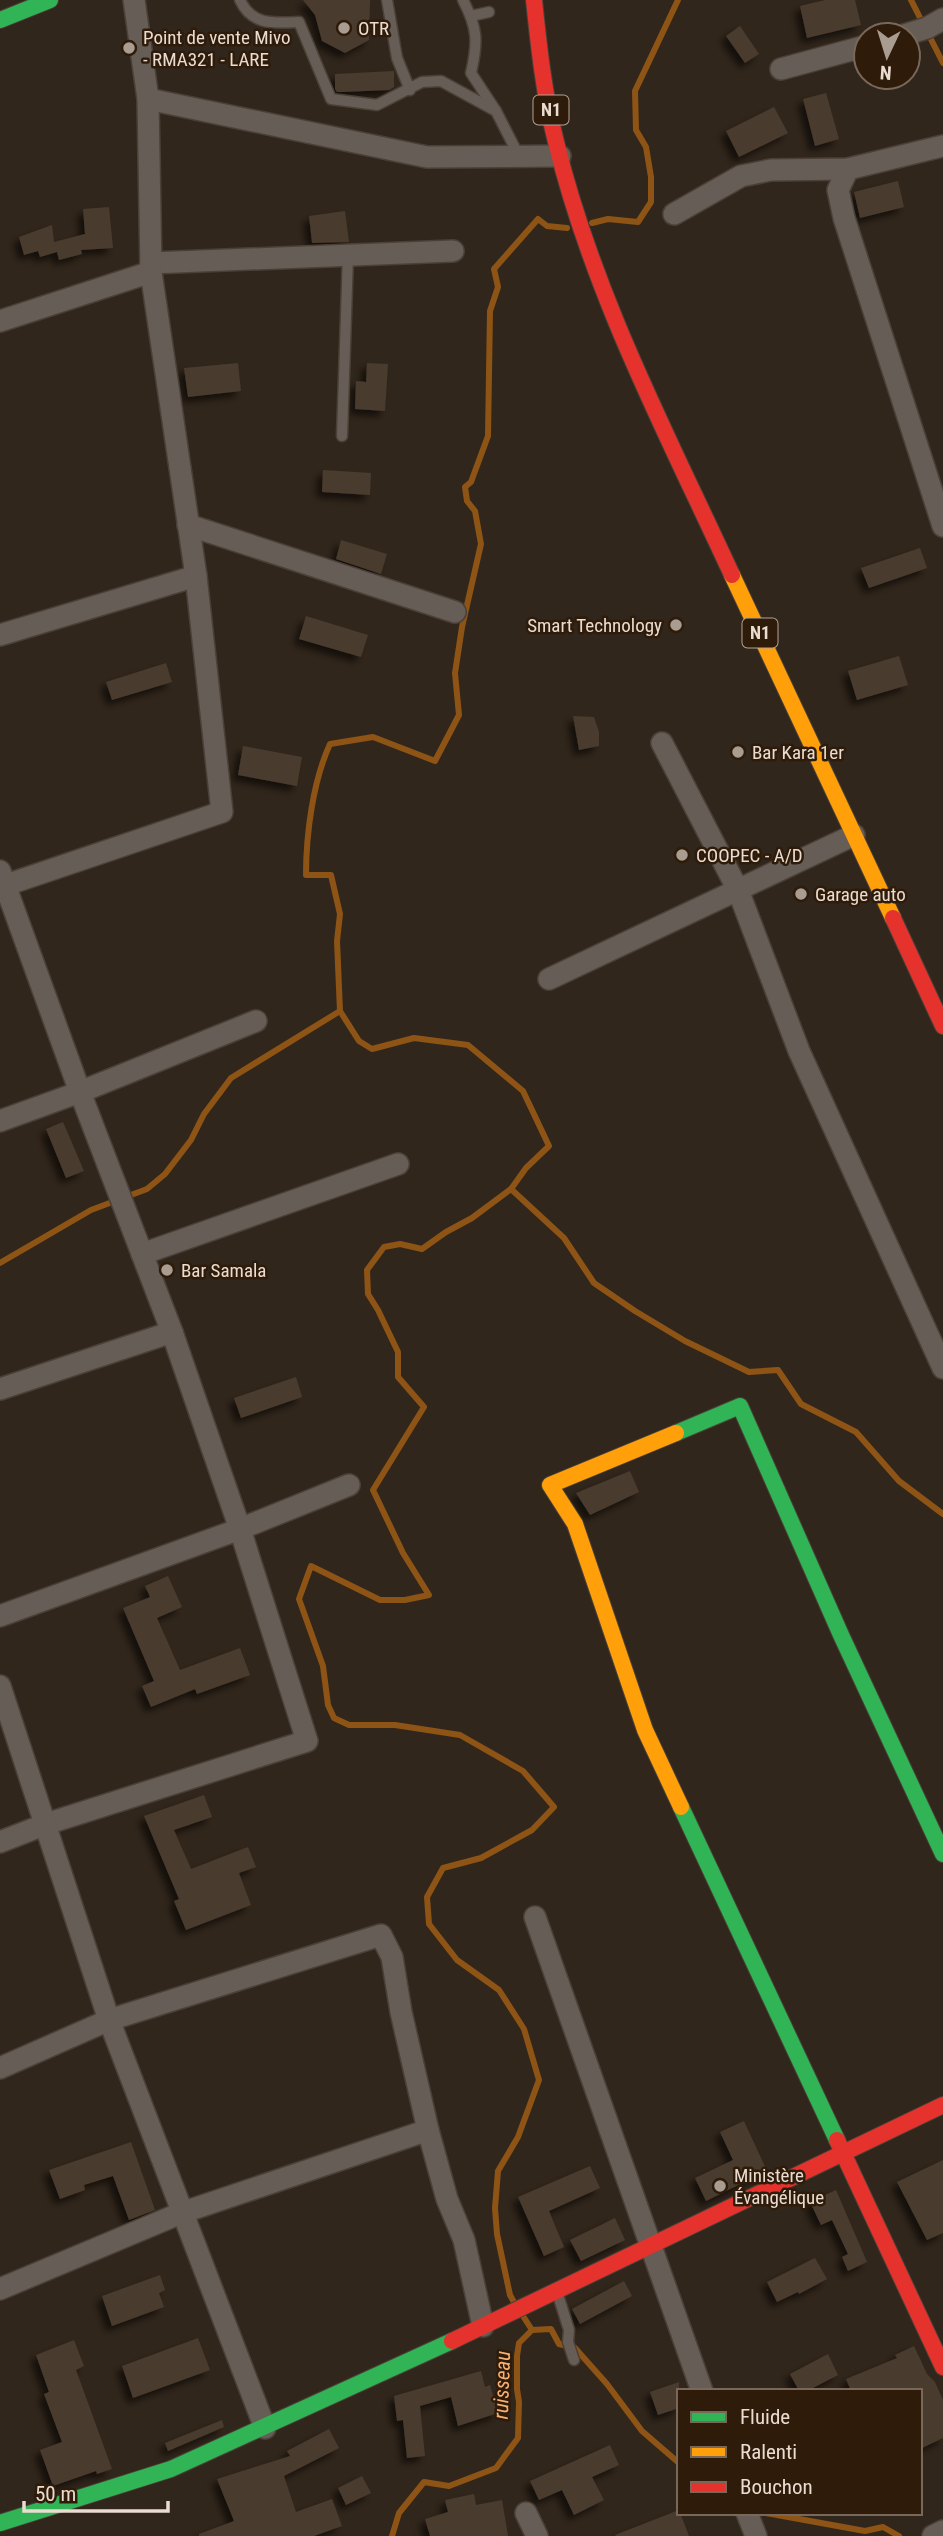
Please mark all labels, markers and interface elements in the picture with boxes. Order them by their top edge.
place label: OTR [358,17,389,40]
marker: OTR [336,20,352,36]
north arrow [852,21,922,91]
place label: Point de vente Mivo - RMA321 - LARE [143,26,290,71]
marker: Point de vente Mivo - RMA321 - LARE [121,40,137,56]
text: N [879,61,892,84]
road number: N1 [534,96,568,124]
place label: Smart Technology [527,614,662,637]
marker: Smart Technology [668,617,684,633]
road number: N1 [742,618,778,648]
place label: Bar Kara 1er [752,741,844,764]
marker: Bar Kara 1er [730,744,746,760]
place label: COOPEC - A/D [696,844,803,867]
marker: COOPEC - A/D [674,847,690,863]
place label: Garage auto [815,883,906,906]
marker: Garage auto [793,886,809,902]
place label: Bar Samala [181,1259,266,1282]
marker: Bar Samala [159,1262,175,1278]
place label: Ministère Évangélique [734,2164,824,2209]
marker: Ministère Évangélique [712,2178,728,2194]
water label: ruisseau [489,2350,515,2420]
legend [677,2389,922,2515]
text: Fluide [740,2405,790,2429]
text: Ralenti [740,2440,797,2464]
scale bar [24,2470,168,2514]
text: Bouchon [740,2475,813,2499]
text: 50 m [35,2482,76,2506]

